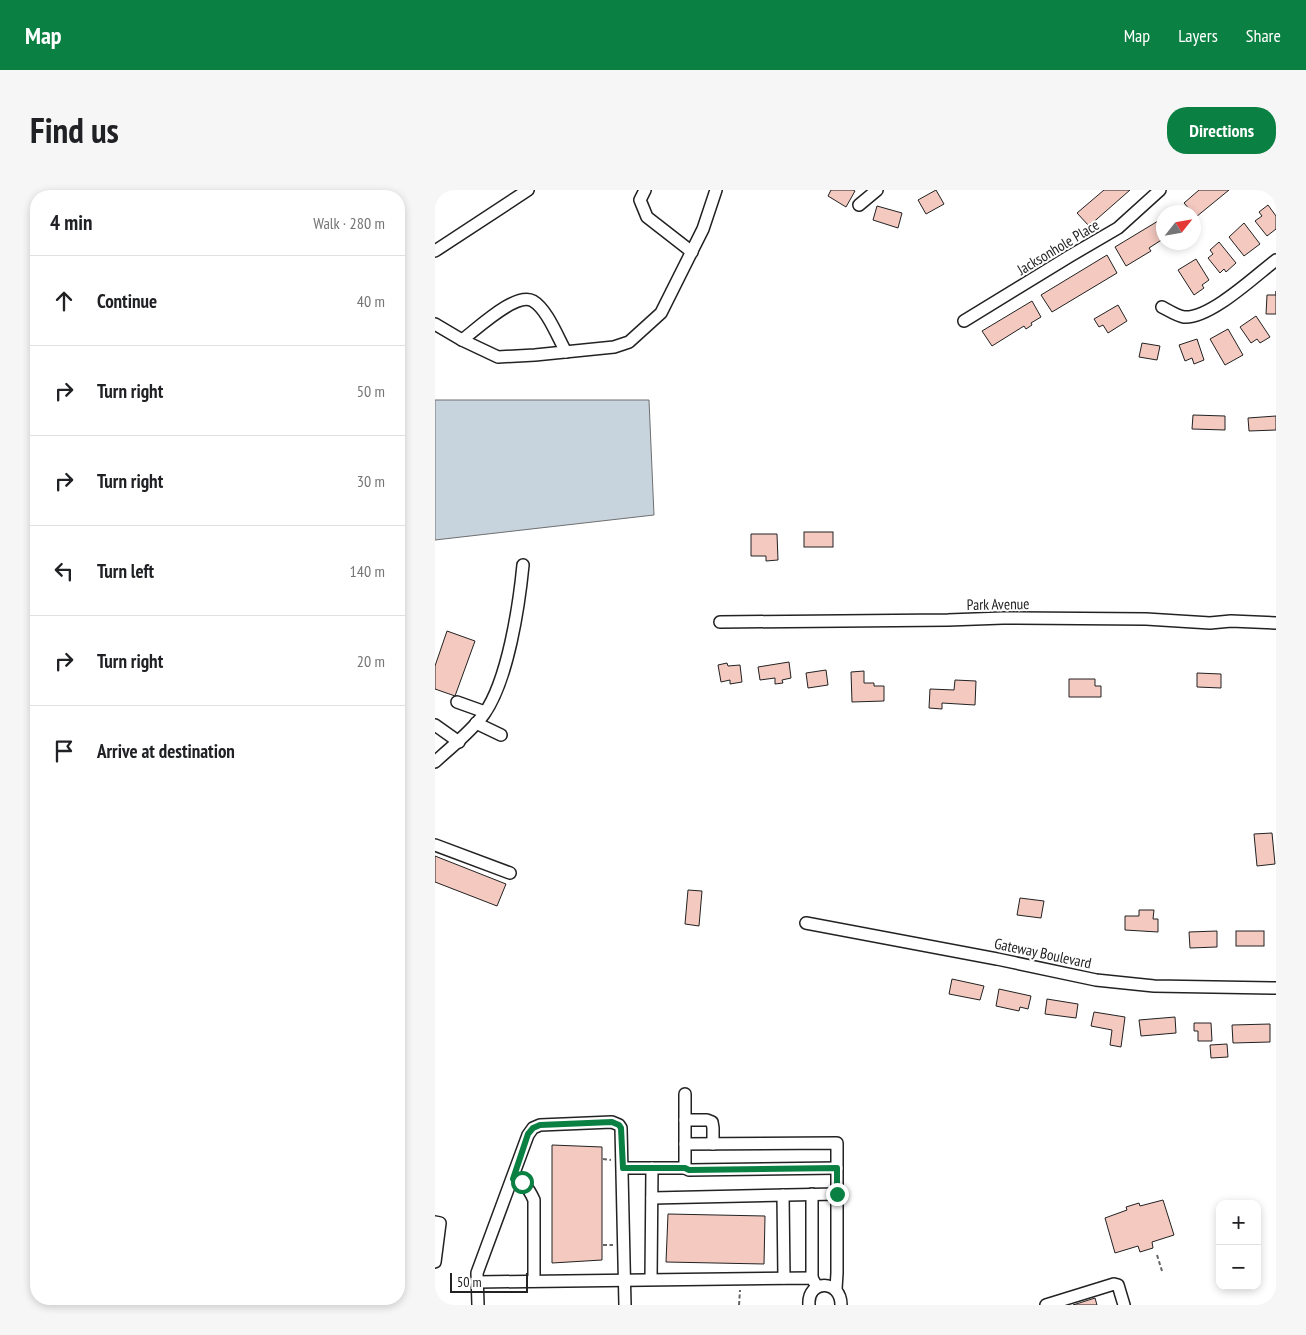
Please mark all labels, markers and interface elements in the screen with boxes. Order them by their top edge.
text: Map [25,20,62,51]
text: Map [1124,24,1150,47]
text: Layers [1178,24,1218,47]
text: Share [1246,24,1281,47]
text: Find us [30,107,119,153]
button: Directions [1167,107,1276,154]
north arrow [1156,205,1201,250]
text: 4 min [50,209,92,236]
text: Walk · 280 m [313,213,385,233]
street label: Jacksonhole Place [1013,215,1102,279]
icon: ahead [50,287,78,315]
text: Continue [97,289,157,313]
text: 40 m [357,291,385,311]
icon: right [50,377,78,405]
text: Turn right [97,379,163,403]
text: 50 m [357,381,385,401]
icon: right [50,467,78,495]
text: Turn right [97,469,163,493]
text: 30 m [357,471,385,491]
icon: left [50,557,78,585]
text: Turn left [97,559,154,583]
text: 140 m [350,561,385,581]
street label: Park Avenue [967,594,1029,614]
icon: right [50,647,78,675]
text: Turn right [97,649,163,673]
text: 20 m [357,651,385,671]
icon: arrive [50,737,78,765]
text: Arrive at destination [97,739,235,763]
street label: Gateway Boulevard [993,933,1093,973]
route start [511,1171,534,1194]
route end [826,1183,849,1206]
map controls [1216,1200,1261,1290]
button: + [1216,1200,1261,1245]
button: − [1216,1245,1261,1290]
scale bar [450,1270,527,1293]
text: 50 m [457,1273,482,1291]

